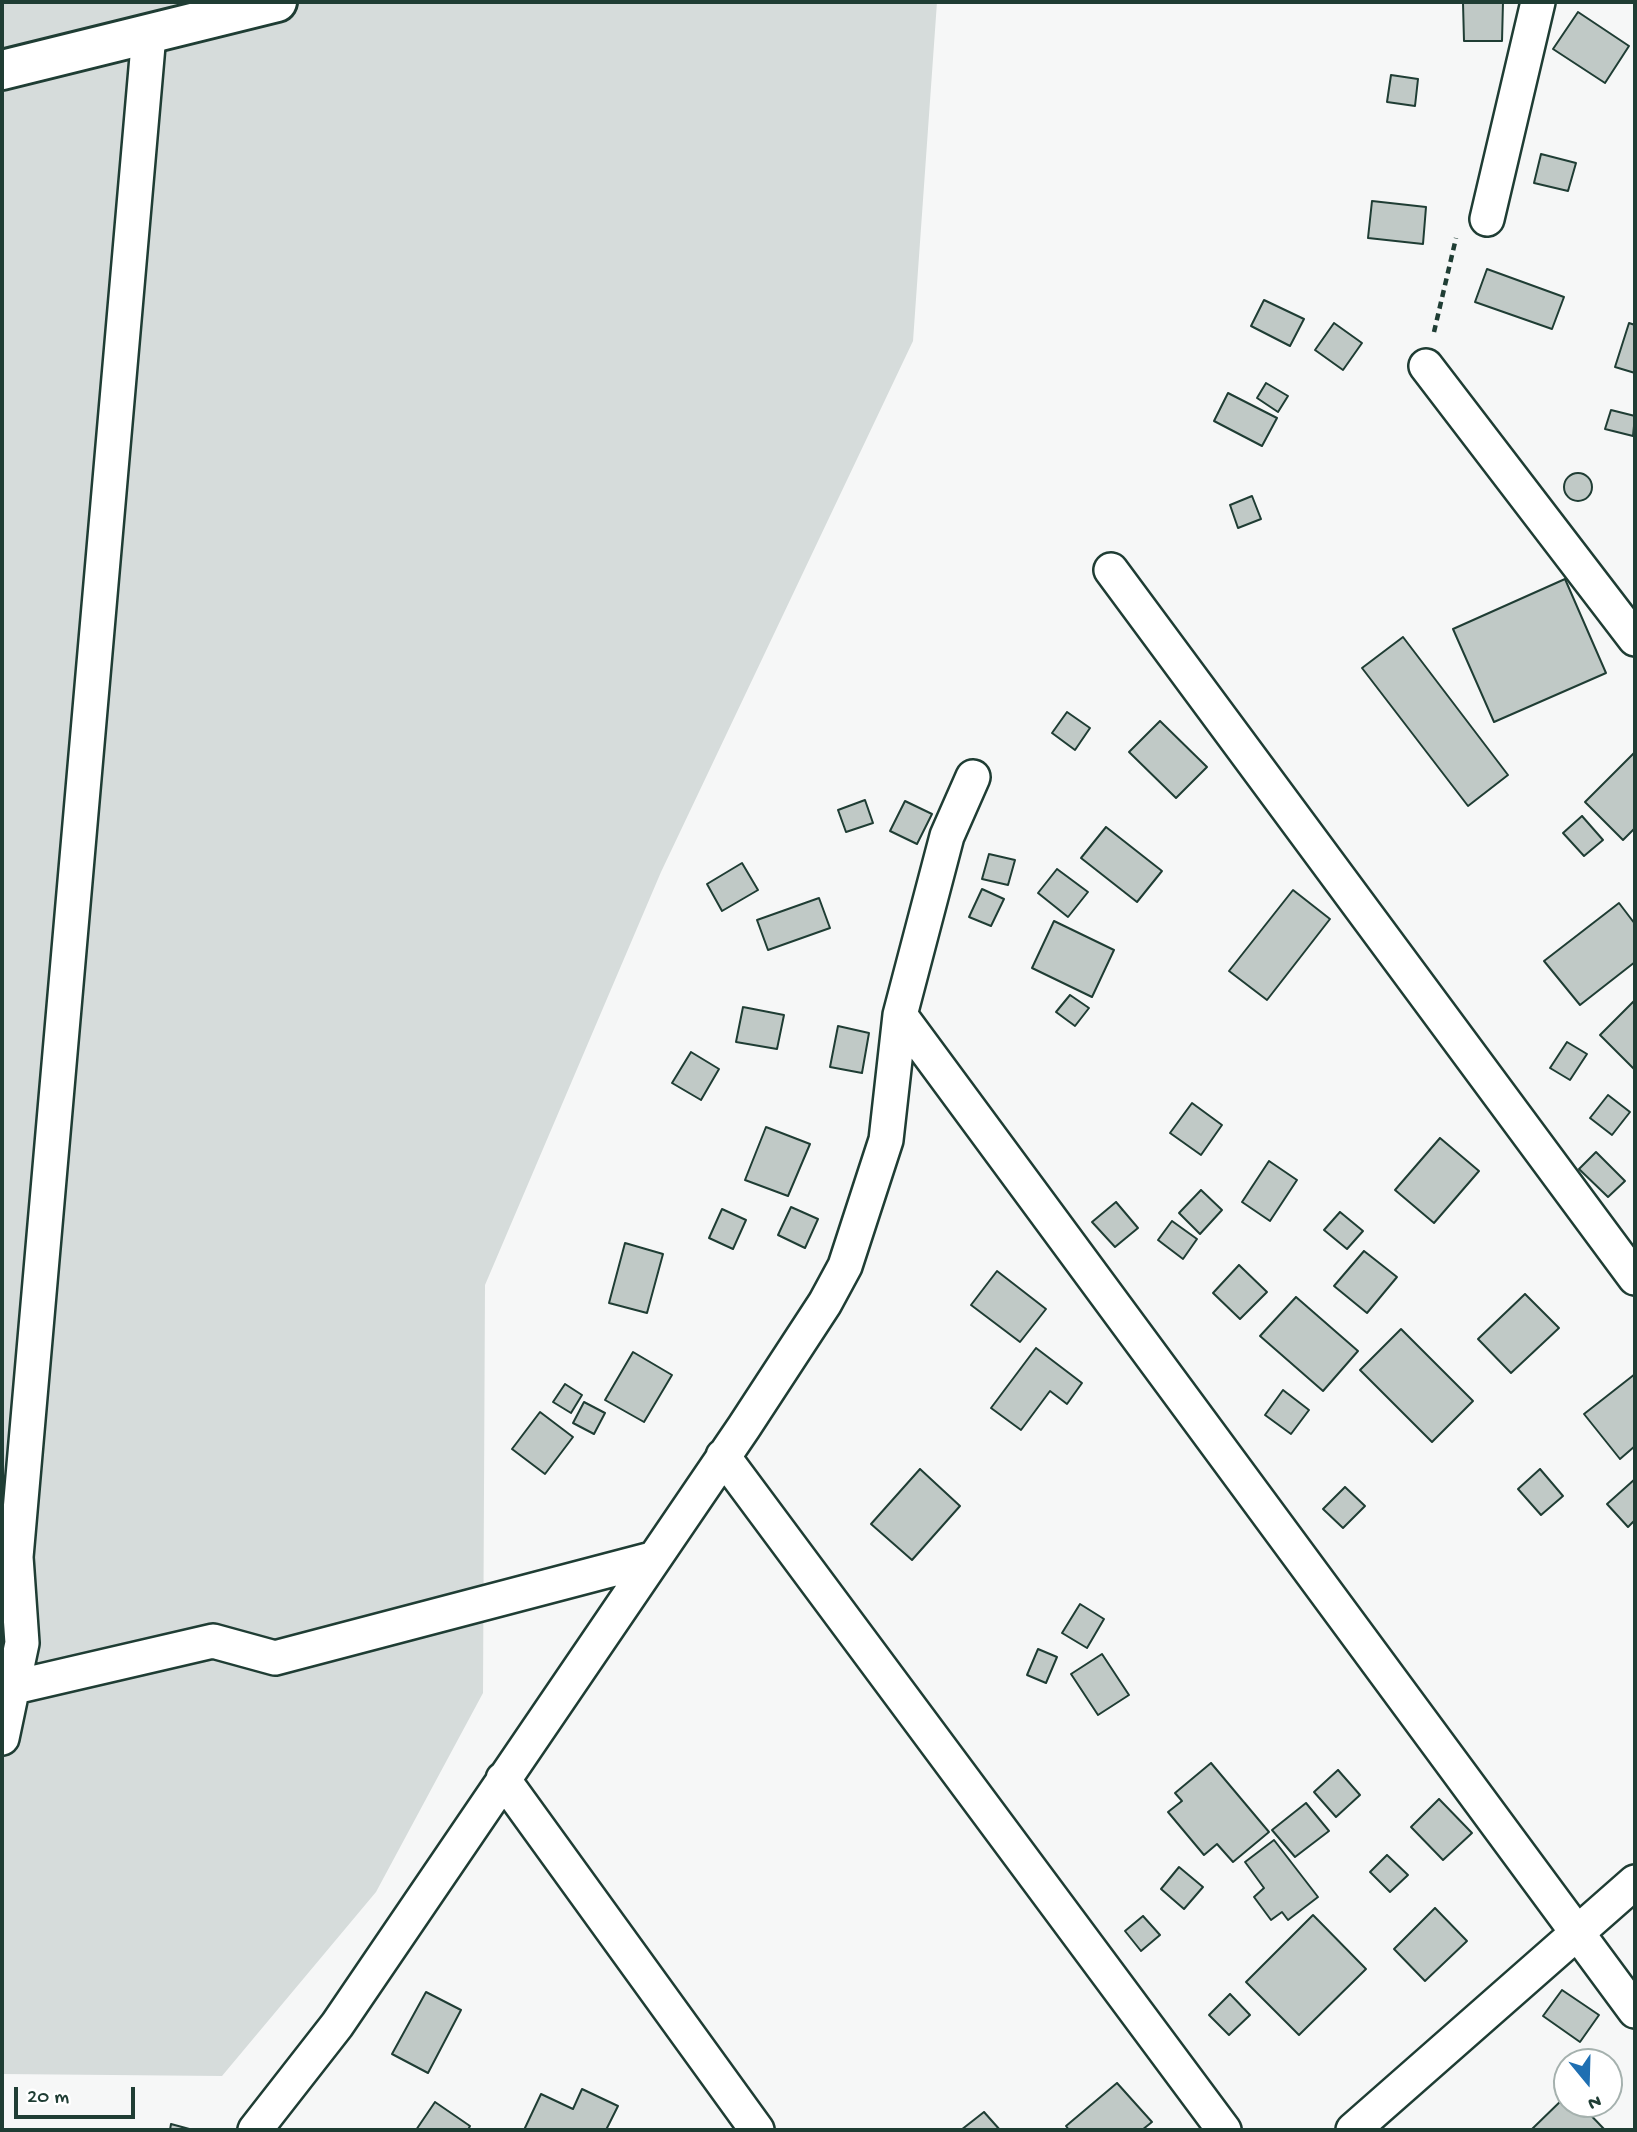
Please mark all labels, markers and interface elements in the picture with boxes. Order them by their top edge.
north arrow [1553,2048,1623,2118]
scale bar [18,2072,138,2116]
text: 20 m [27,2086,69,2111]
text: N [1585,2089,1604,2114]

